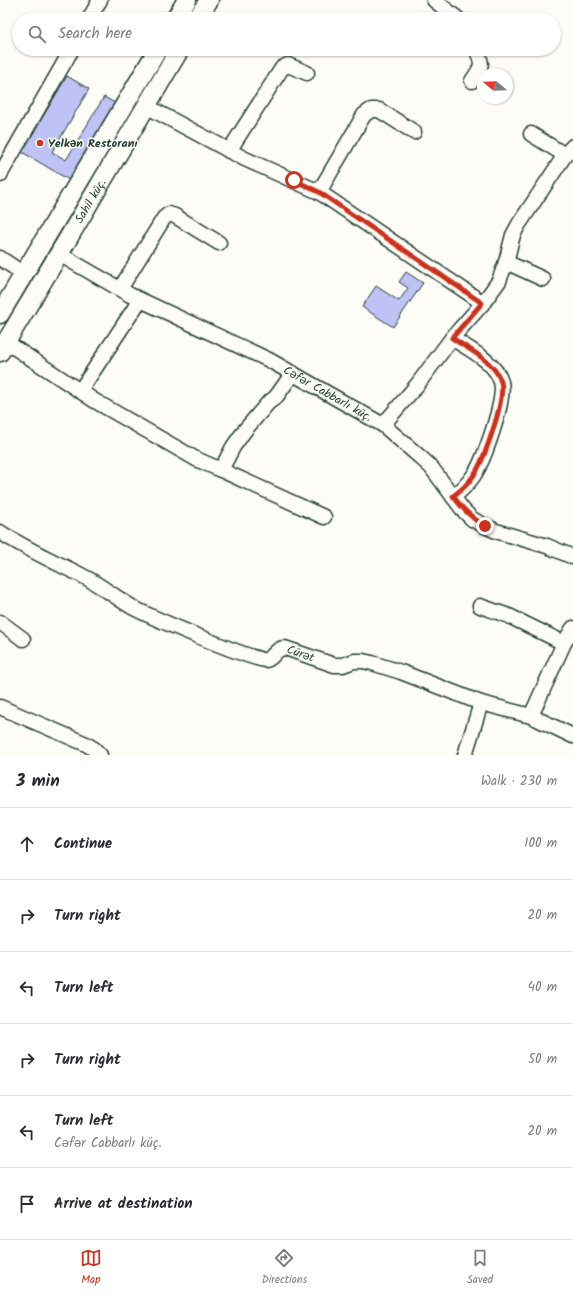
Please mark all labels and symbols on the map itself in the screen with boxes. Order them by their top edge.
north arrow [477,68,513,104]
place label: Yelkən Restoranı [48,134,137,153]
marker: Yelkən Restoranı [35,138,45,148]
route start [285,171,303,189]
street label: Sahil küç. [70,175,111,227]
street label: Cəfər Cabbarlı küç. [280,361,375,427]
route end [476,517,494,535]
street label: Cürət [284,640,317,668]

